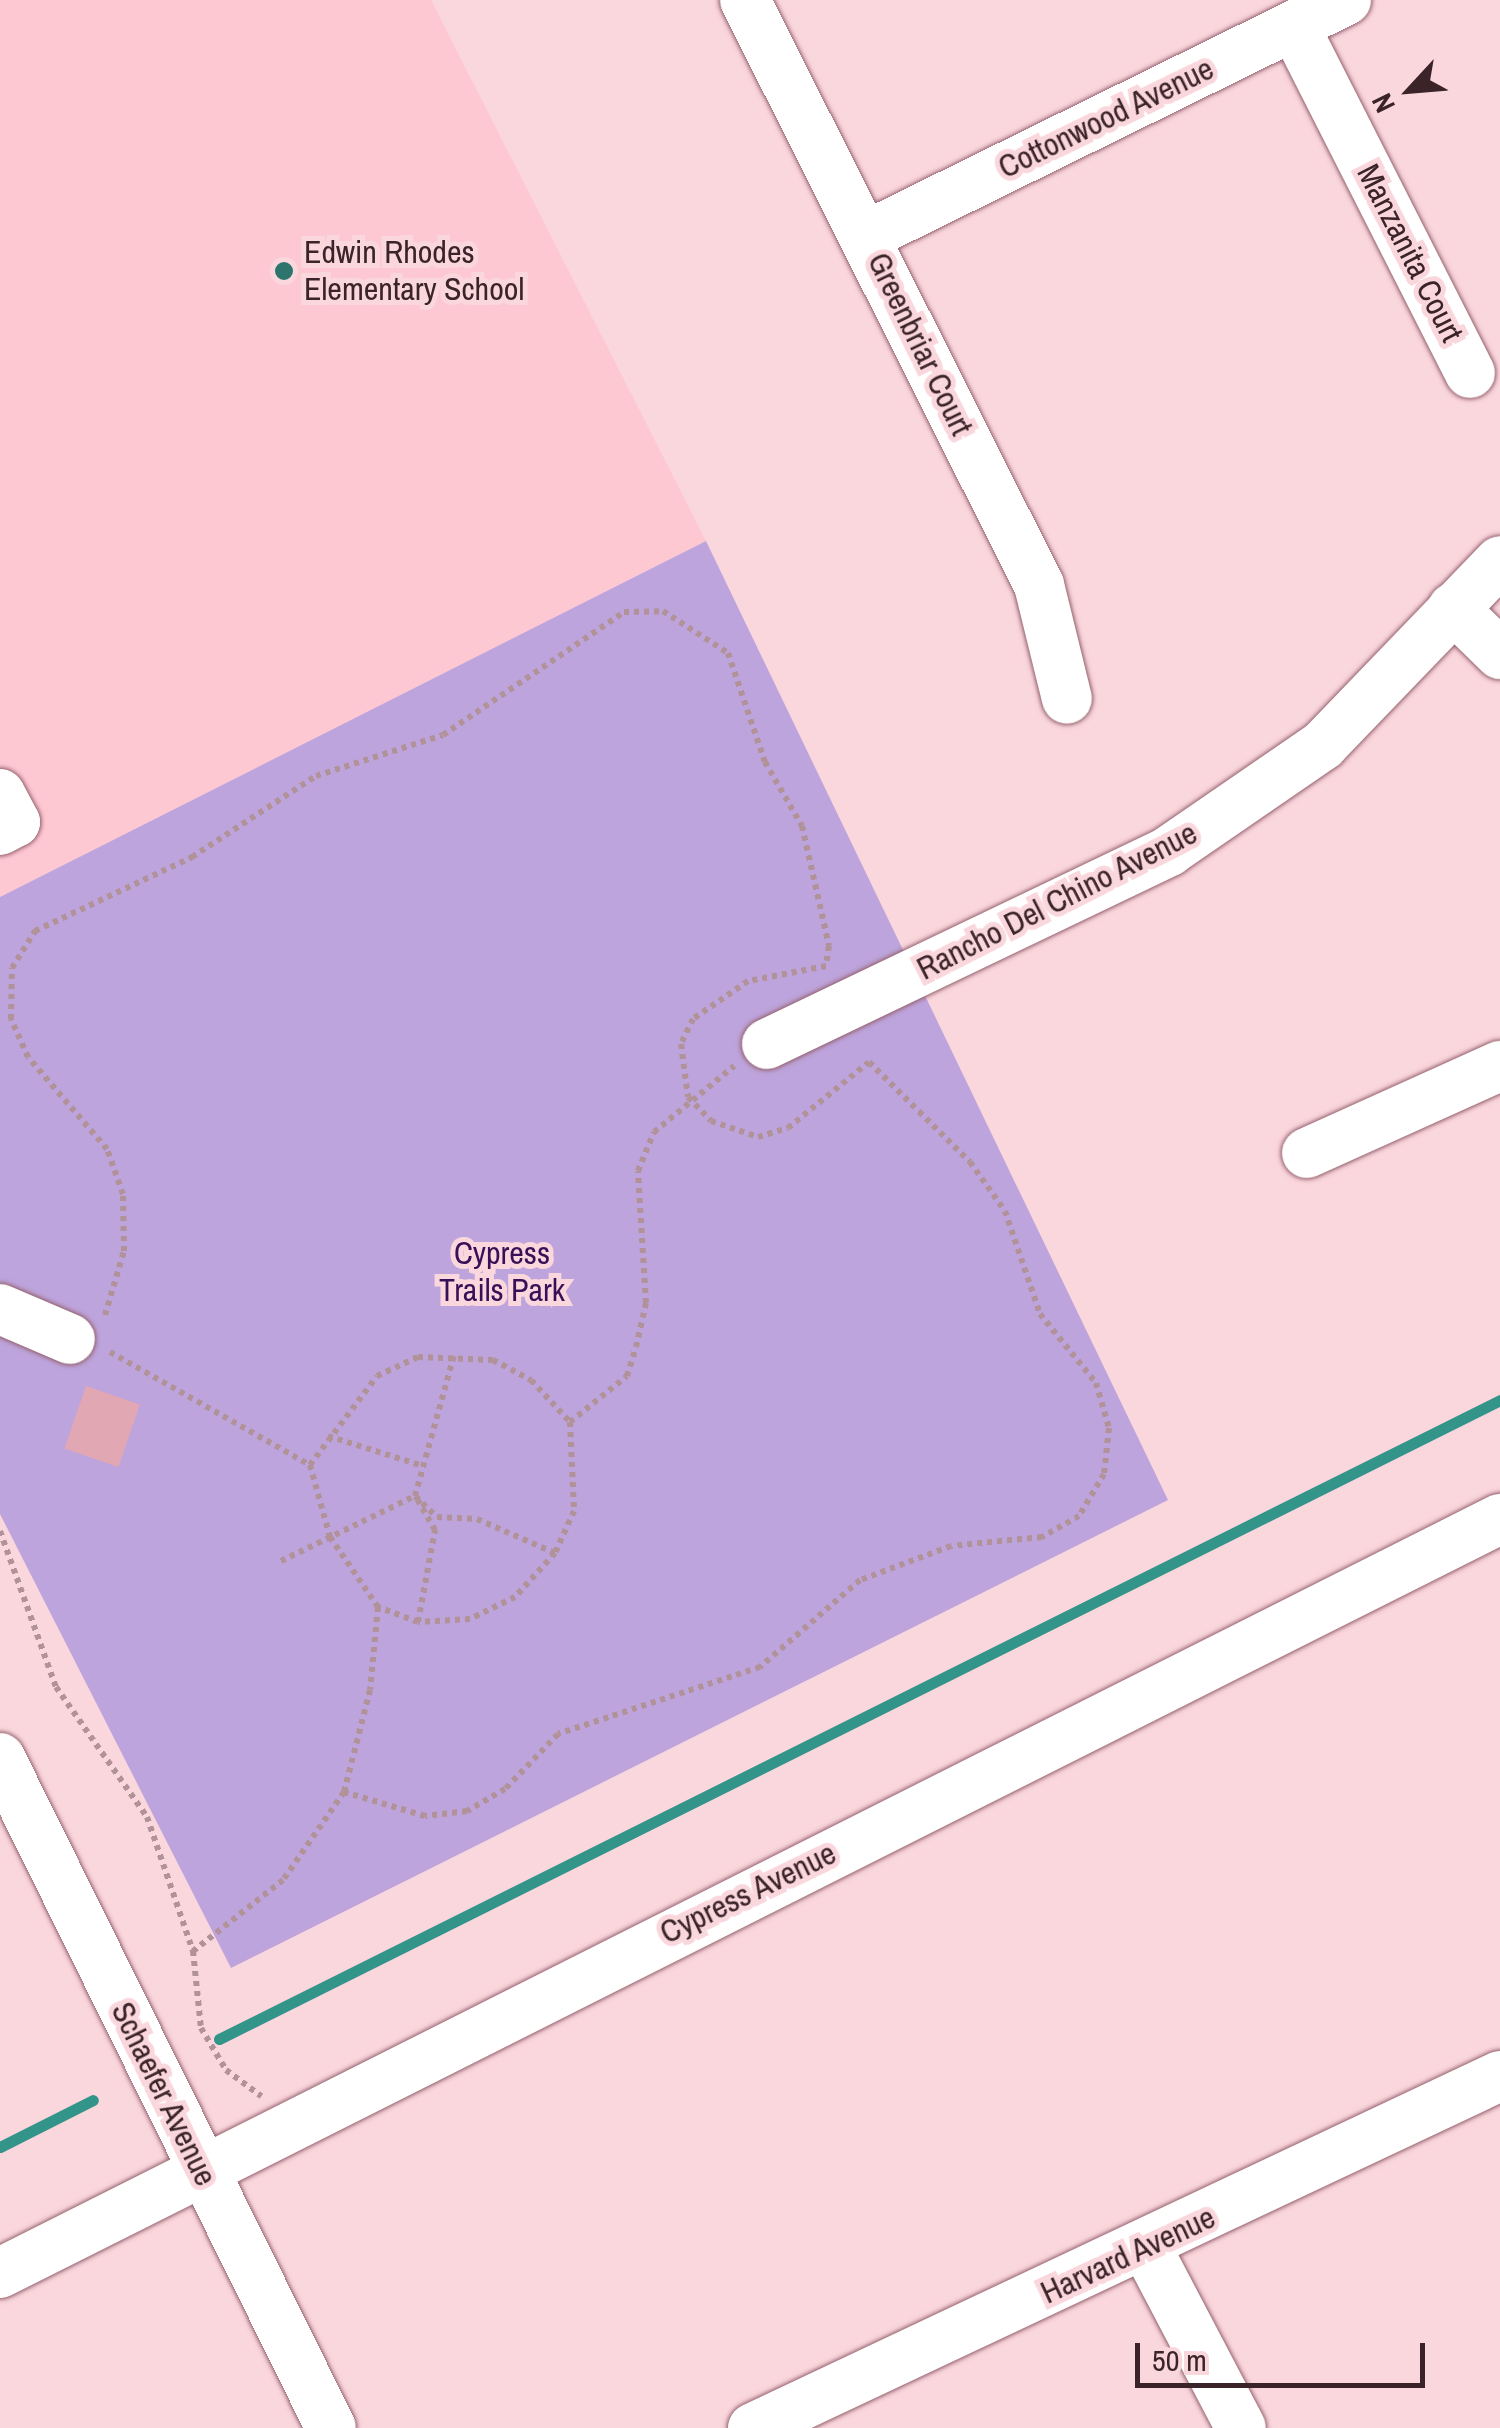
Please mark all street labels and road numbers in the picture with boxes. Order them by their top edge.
street label: Cottonwood Avenue [992,49,1220,187]
street label: Manzanita Court [1349,158,1471,348]
street label: Greenbriar Court [859,246,981,442]
street label: Rancho Del Chino Avenue [910,813,1204,989]
street label: Cypress Avenue [653,1834,843,1952]
street label: Schaefer Avenue [103,1995,225,2193]
street label: Harvard Avenue [1034,2198,1222,2312]

